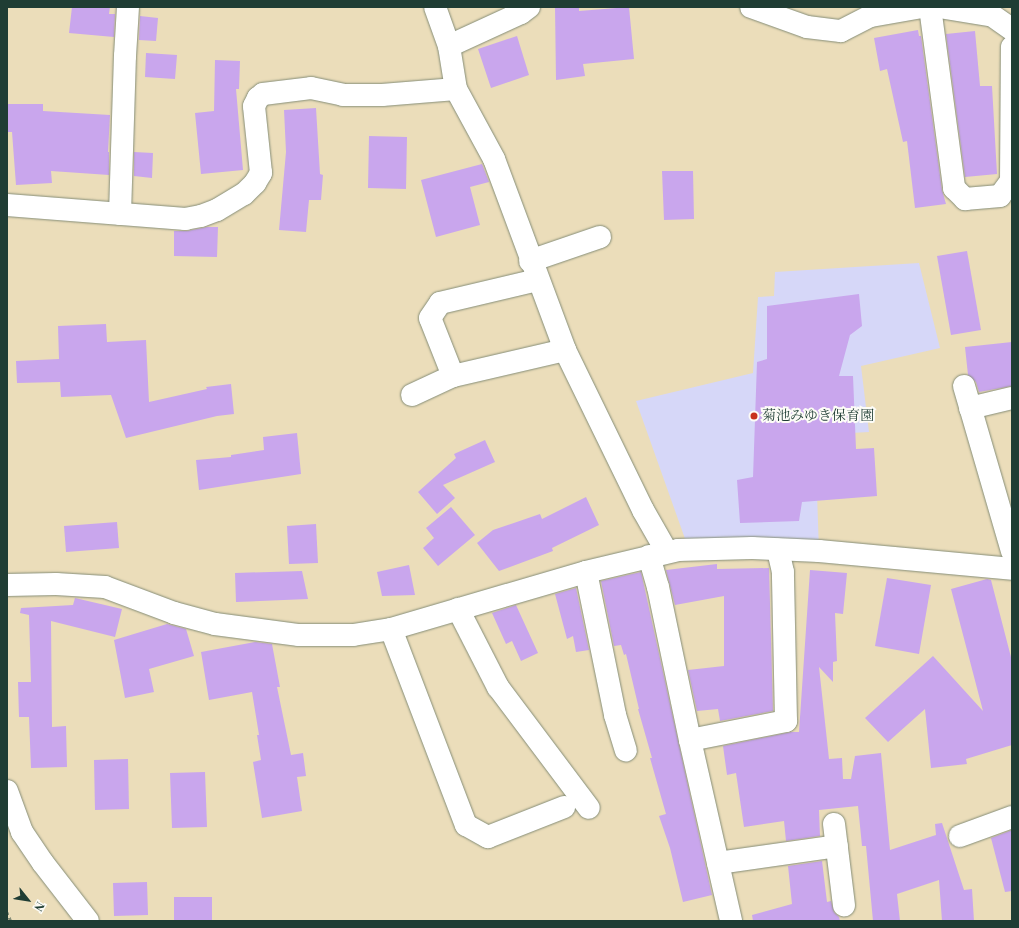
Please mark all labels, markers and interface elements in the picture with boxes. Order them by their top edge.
place label: 菊池みゆき保育園 [762,408,874,424]
marker: 菊池みゆき保育園 [749,411,759,421]
north arrow [8,880,48,920]
text: N [30,899,47,913]

